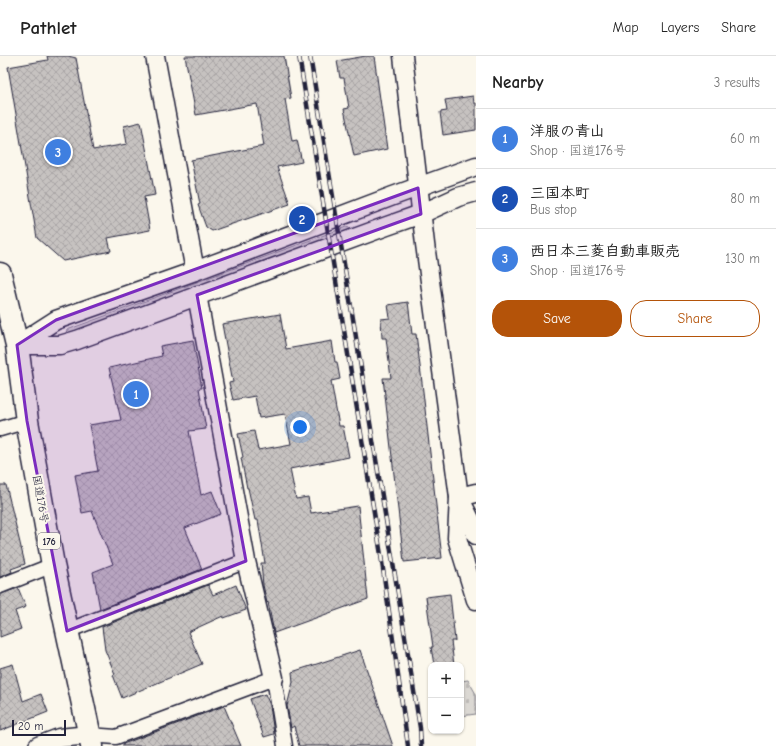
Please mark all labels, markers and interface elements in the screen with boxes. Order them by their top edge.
text: Pathlet [20,17,76,39]
text: Map [612,19,639,36]
text: Layers [661,19,699,36]
text: Share [721,19,756,36]
text: Nearby [492,73,543,92]
text: 3 results [714,75,760,90]
text: 洋服の青山 [530,122,605,140]
text: 1 [502,131,508,146]
text: 60 m [730,131,760,146]
pin: 3 [45,137,71,167]
text: Shop · 国道176号 [530,143,626,158]
text: 三国本町 [530,184,590,202]
text: 2 [502,191,508,206]
text: 80 m [730,191,760,206]
text: Bus stop [530,202,577,217]
pin: 2 [289,204,315,234]
text: 西日本三菱自動車販売 [530,242,680,260]
text: 3 [502,251,508,266]
text: 130 m [725,251,760,266]
text: Shop · 国道176号 [530,263,626,278]
button: Save [492,300,622,337]
button: Share [630,300,760,337]
pin: 1 [123,379,149,409]
your location [290,417,310,437]
street label: 国道176号 [30,474,51,524]
road number: 176 [38,533,60,549]
map controls [428,662,464,734]
button: + [428,662,464,698]
button: − [428,698,464,734]
scale bar [12,718,66,737]
text: 20 m [18,720,43,733]

